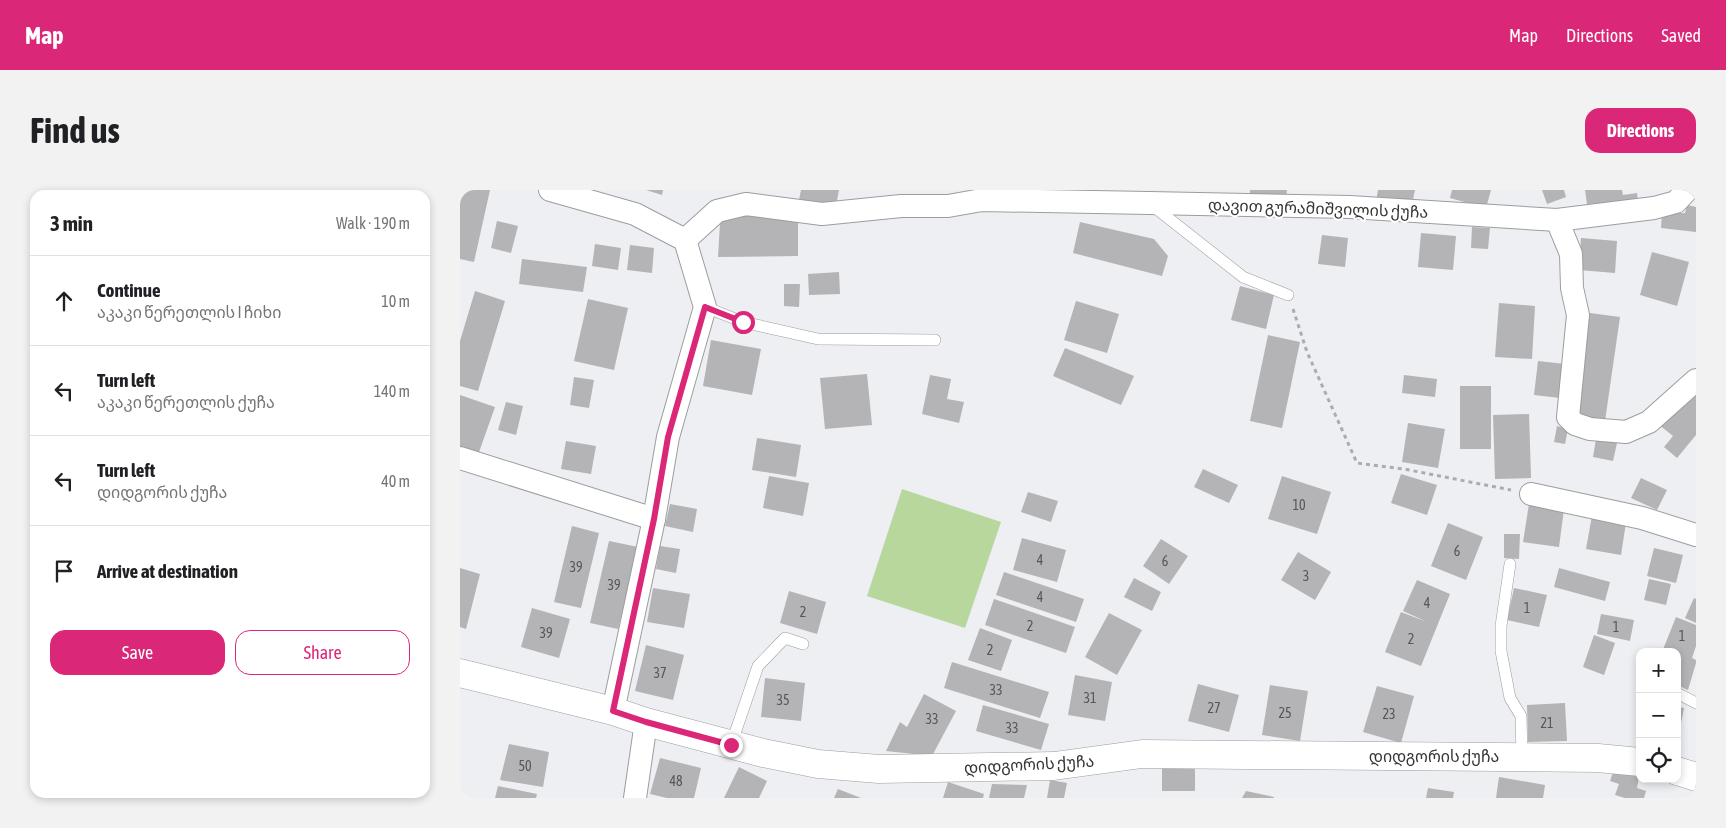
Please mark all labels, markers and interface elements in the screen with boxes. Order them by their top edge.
text: Map [25,22,64,49]
text: Map [1509,25,1538,46]
text: Directions [1566,25,1633,46]
text: Saved [1661,25,1701,46]
button: Directions [1585,108,1696,153]
text: Find us [30,110,120,150]
street label: დავით გურამიშვილის ქუჩა [1207,195,1428,223]
text: 3 min [50,211,93,235]
text: Walk · 190 m [336,214,410,232]
text: Continue [97,279,161,301]
icon: ahead [50,287,78,315]
text: 10 m [381,292,410,310]
text: აკაკი წერეთლის I ჩიხი [97,303,281,321]
route start [732,311,755,334]
text: Turn left [97,369,155,391]
icon: left [50,377,78,405]
text: 140 m [374,382,410,400]
text: აკაკი წერეთლის ქუჩა [97,393,275,411]
text: Turn left [97,459,155,481]
icon: left [50,467,78,495]
text: 40 m [381,472,410,490]
text: დიდგორის ქუჩა [97,483,227,501]
house number: 10 [1292,497,1306,513]
house number: 6 [1454,543,1461,559]
house number: 4 [1037,552,1044,568]
house number: 6 [1162,553,1169,569]
icon: arrive [50,557,78,585]
house number: 39 [569,559,583,575]
text: Arrive at destination [97,560,238,582]
house number: 3 [1303,568,1309,584]
house number: 39 [607,577,621,593]
house number: 4 [1037,589,1044,605]
house number: 4 [1424,595,1431,611]
house number: 1 [1524,600,1530,616]
house number: 2 [800,604,806,620]
house number: 2 [1027,618,1033,634]
house number: 1 [1613,619,1619,635]
house number: 39 [539,625,553,641]
house number: 1 [1679,628,1685,644]
button: Save [50,630,225,675]
button: Share [235,630,410,675]
house number: 2 [1408,631,1414,647]
house number: 2 [987,642,993,658]
map controls [1636,648,1681,783]
button: + [1636,648,1681,693]
house number: 37 [653,665,667,681]
house number: 33 [989,682,1003,698]
house number: 31 [1083,690,1097,706]
house number: 35 [776,692,790,708]
button: − [1636,693,1681,738]
house number: 27 [1207,700,1221,716]
house number: 25 [1278,705,1292,721]
house number: 23 [1382,706,1396,722]
house number: 33 [925,711,939,727]
house number: 21 [1540,715,1554,731]
house number: 33 [1005,720,1019,736]
route end [720,734,743,757]
button: locate [1636,738,1681,783]
street label: დიდგორის ქუჩა [1369,747,1499,767]
street label: დიდგორის ქუჩა [963,752,1095,778]
house number: 50 [518,758,532,774]
house number: 48 [669,773,683,789]

